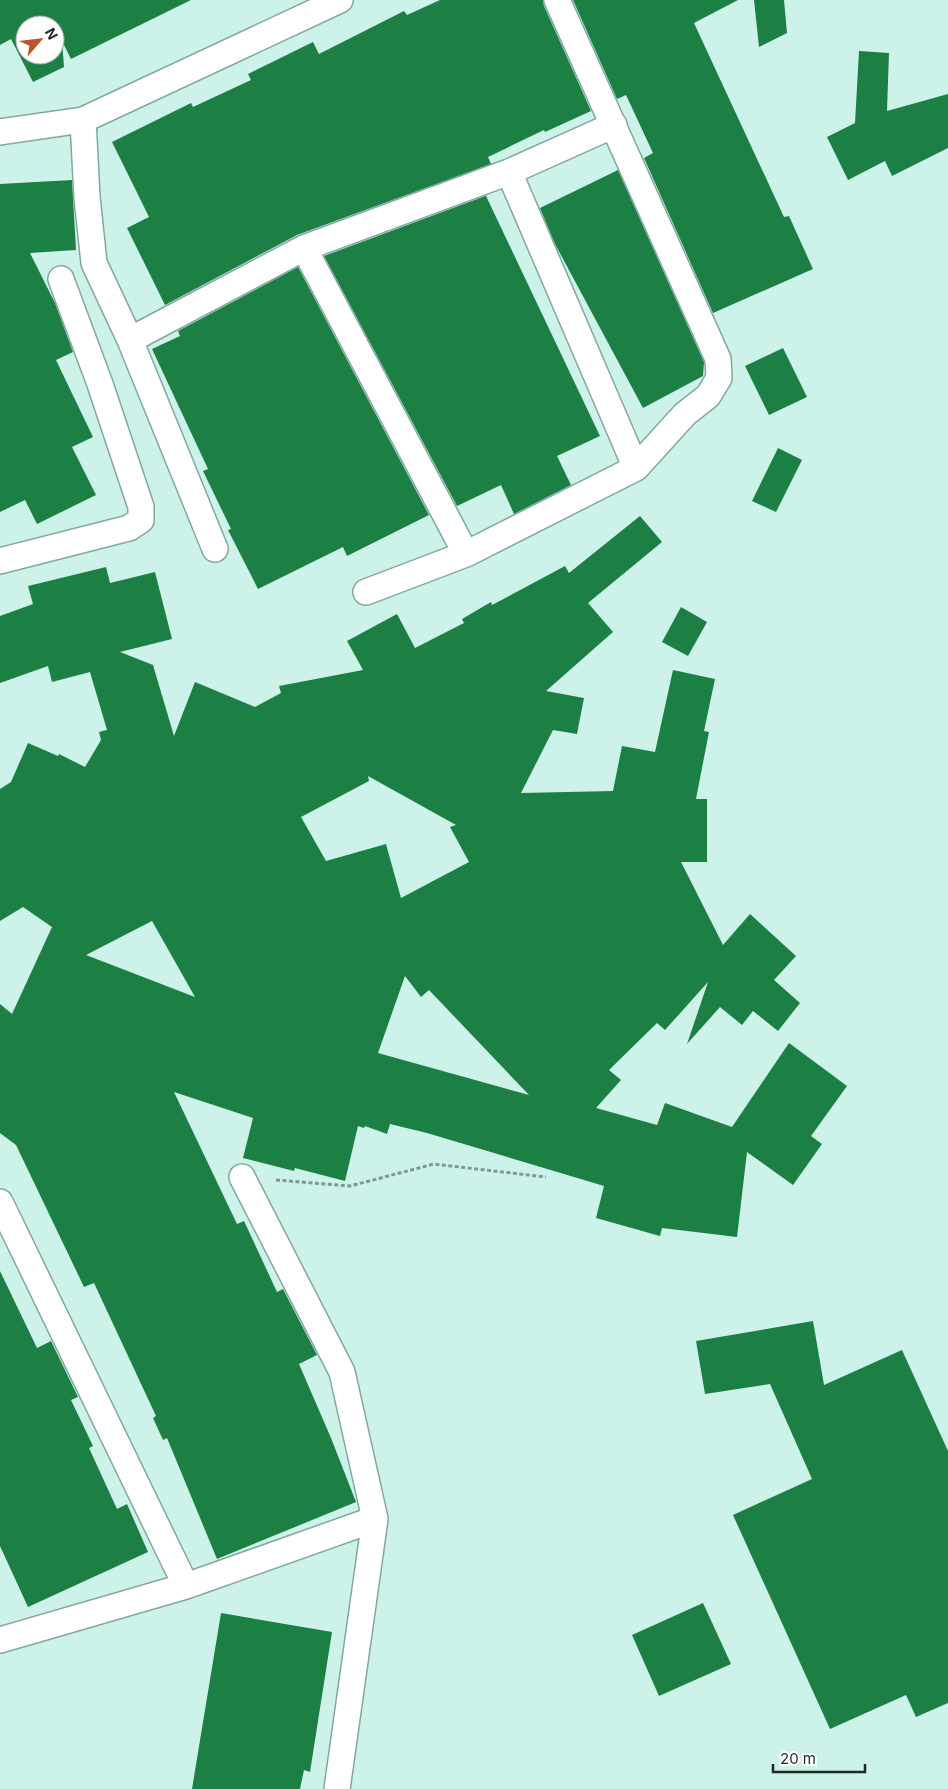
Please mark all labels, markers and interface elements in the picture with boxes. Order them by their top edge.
north arrow [15,15,65,65]
text: N [42,25,62,42]
scale bar [773,1742,866,1774]
text: 20 m [780,1749,816,1768]

